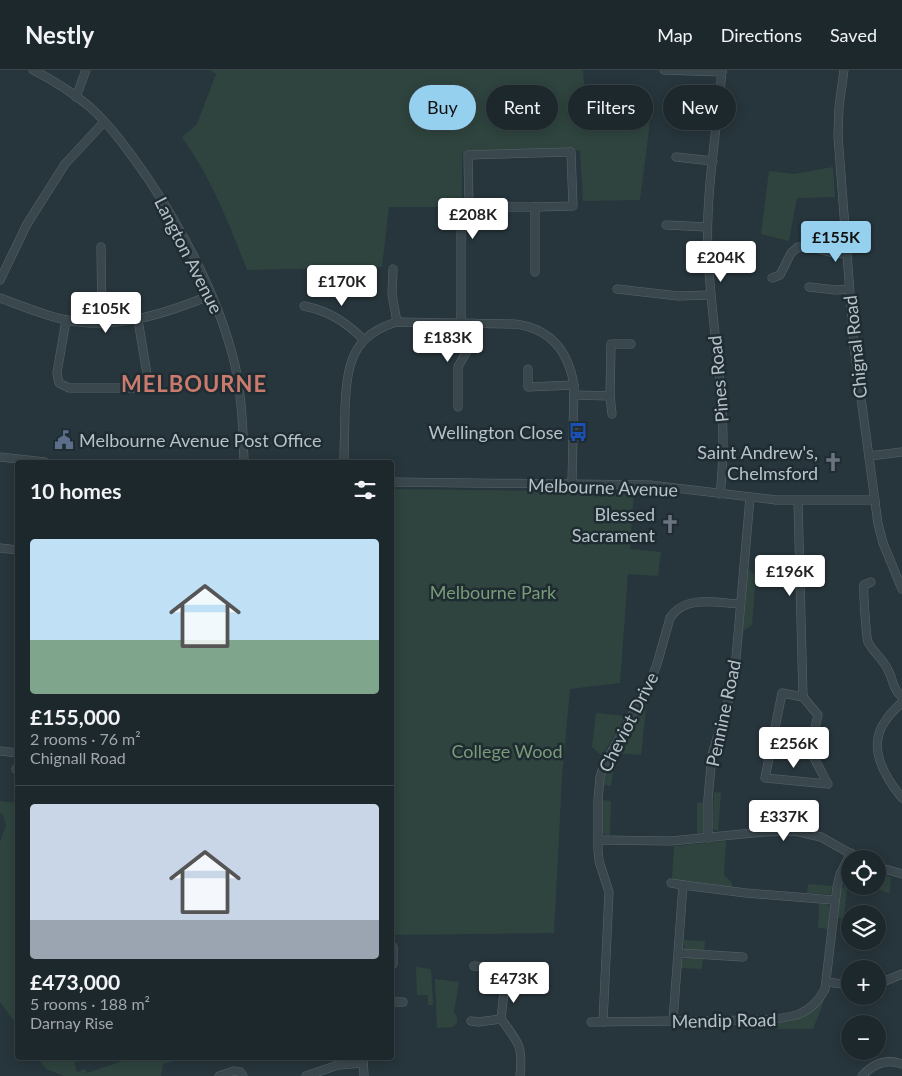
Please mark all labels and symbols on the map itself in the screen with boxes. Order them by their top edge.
street label: Langton Avenue [150,193,228,317]
pin: £208K [438,198,508,240]
pin: £155K [801,220,871,263]
pin: £204K [686,240,756,283]
pin: £170K [307,264,377,307]
pin: £105K [71,292,141,334]
street label: Chignal Road [839,294,871,400]
pin: £183K [413,320,483,363]
street label: Pines Road [703,335,733,423]
district label: MELBOURNE [121,370,267,397]
place label: Wellington Close [429,421,563,443]
bus stop icon: Wellington Close [567,421,589,443]
public building icon: Melbourne Avenue Post Office [53,429,75,451]
place label: Melbourne Avenue Post Office [79,429,321,451]
place label: Saint Andrew's, Chelmsford [697,441,818,484]
church icon: Saint Andrew's, Chelmsford [822,451,844,473]
street label: Melbourne Avenue [528,473,678,501]
place label: Blessed Sacrament [572,503,656,546]
church icon: Blessed Sacrament [659,513,681,535]
pin: £196K [755,554,825,597]
park label: Melbourne Park [430,581,557,603]
street label: Pennine Road [701,658,745,768]
street label: Cheviot Drive [593,668,663,776]
pin: £256K [759,726,829,769]
park label: College Wood [451,740,563,762]
pin: £337K [749,800,819,842]
pin: £473K [479,962,549,1004]
street label: Mendip Road [671,1008,777,1032]

